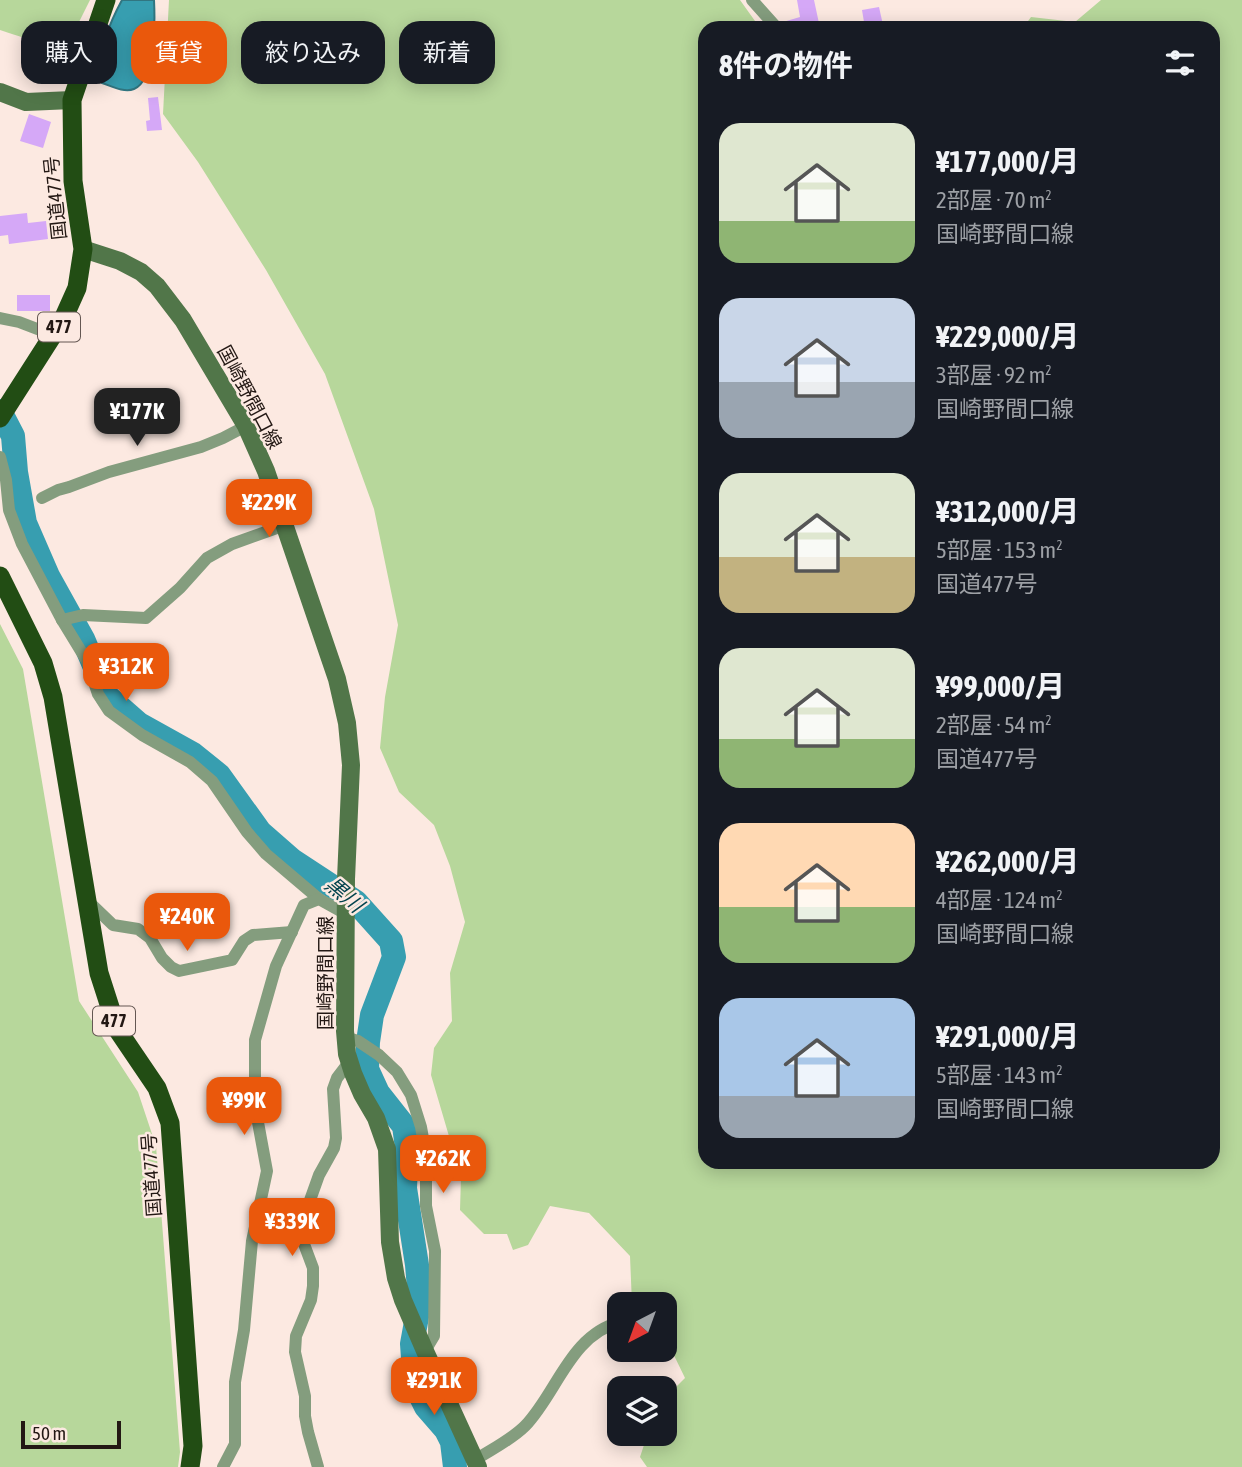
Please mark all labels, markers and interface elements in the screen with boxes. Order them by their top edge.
chip: 購入 [21,21,117,84]
chip: 賃貸 [131,21,227,84]
chip: 絞り込み [241,21,385,84]
chip: 新着 [399,21,495,84]
icon: filters [1161,44,1199,82]
text: 8件の物件 [719,48,853,82]
text: ¥177,000/月 [936,144,1079,178]
icon: home [775,151,859,235]
street label: 国道477号 [40,155,70,241]
text: 2部屋 · 70 m² [936,187,1052,213]
text: 国崎野間口線 [936,221,1074,247]
road number: 477 [38,312,80,342]
text: ¥229,000/月 [936,319,1079,353]
icon: home [775,326,859,410]
street label: 国崎野間口線 [214,342,286,452]
text: 3部屋 · 92 m² [936,362,1052,388]
pin: ¥177K [88,388,186,448]
text: 国崎野間口線 [936,396,1074,422]
text: ¥177K [110,398,164,424]
pin: ¥229K [220,480,318,539]
text: ¥229K [242,489,296,515]
text: ¥312,000/月 [936,494,1079,528]
icon: home [775,501,859,585]
text: 5部屋 · 153 m² [936,537,1063,563]
text: 国道477号 [936,571,1037,597]
pin: ¥312K [77,644,175,703]
text: ¥312K [99,653,153,679]
text: ¥99,000/月 [936,669,1065,703]
icon: home [775,676,859,760]
text: 2部屋 · 54 m² [936,712,1052,738]
text: 国道477号 [936,746,1037,772]
text: ¥262,000/月 [936,844,1079,878]
icon: home [775,851,859,935]
water label: 黒川 [321,872,370,918]
text: 4部屋 · 124 m² [936,887,1063,913]
pin: ¥240K [138,894,236,953]
text: ¥240K [160,903,214,929]
street label: 国崎野間口線 [314,916,336,1030]
text: 国崎野間口線 [936,921,1074,947]
road number: 477 [93,1006,135,1036]
text: ¥291,000/月 [936,1019,1079,1053]
icon: home [775,1026,859,1110]
text: 5部屋 · 143 m² [936,1062,1063,1088]
pin: ¥99K [203,1078,285,1137]
text: ¥99K [222,1087,266,1113]
text: 国崎野間口線 [936,1096,1074,1122]
street label: 国道477号 [137,1132,165,1218]
pin: ¥262K [394,1136,492,1195]
text: ¥262K [416,1145,470,1171]
pin: ¥339K [243,1198,341,1258]
text: ¥339K [265,1208,319,1234]
north arrow [607,1292,677,1362]
map controls [607,1292,677,1446]
pin: ¥291K [385,1358,483,1417]
text: ¥291K [407,1367,461,1393]
button: layers [607,1376,677,1446]
scale bar [21,1418,121,1450]
text: 50 m [32,1422,66,1444]

